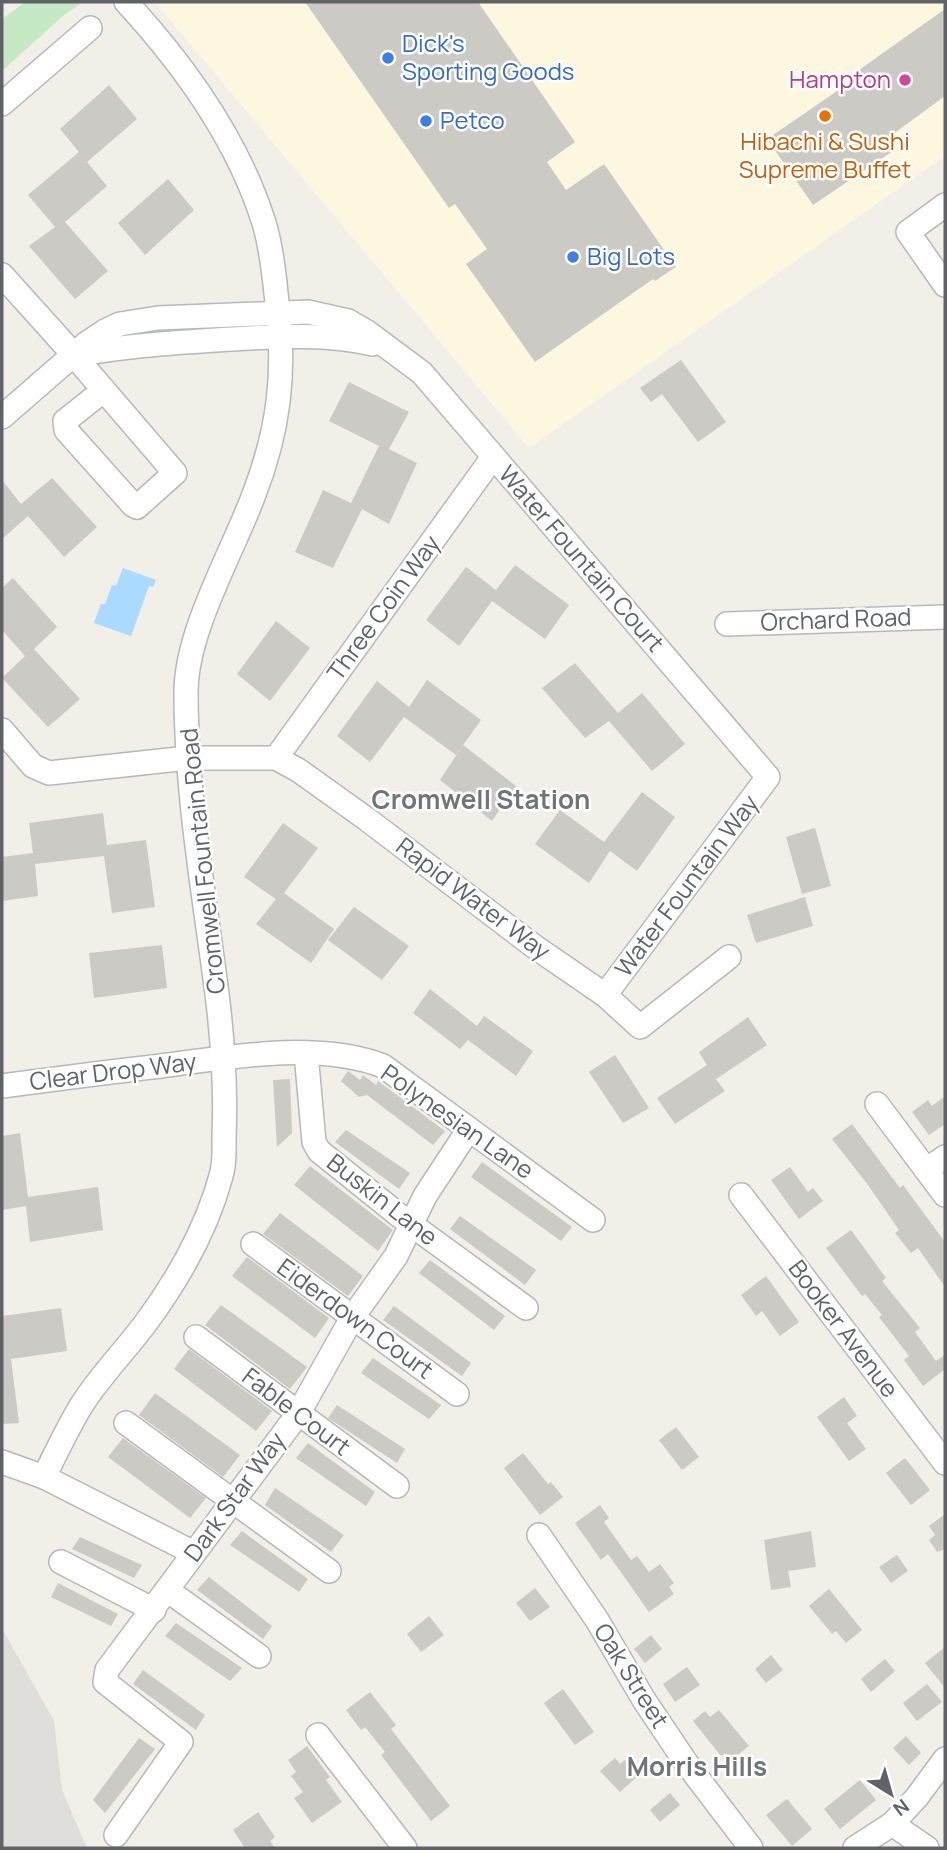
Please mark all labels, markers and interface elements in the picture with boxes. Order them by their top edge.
place label: Dick's Sporting Goods [402,26,574,87]
marker: Dick's Sporting Goods [380,50,396,66]
place label: Hampton [789,62,891,95]
marker: Hampton [897,72,913,88]
place label: Petco [440,103,505,136]
marker: Hibachi & Sushi Supreme Buffet [817,108,833,124]
marker: Petco [418,113,434,129]
place label: Hibachi & Sushi Supreme Buffet [739,124,911,185]
place label: Big Lots [587,239,675,272]
marker: Big Lots [565,249,581,265]
street label: Water Fountain Court [492,458,672,658]
street label: Three Coin Way [319,527,447,687]
street label: Orchard Road [760,599,912,638]
street label: Cromwell Fountain Road [171,727,232,996]
district label: Cromwell Station [372,781,590,817]
street label: Water Fountain Way [606,787,765,983]
street label: Rapid Water Way [390,829,558,967]
street label: Clear Drop Way [28,1044,198,1097]
street label: Polynesian Lane [375,1056,541,1186]
street label: Buskin Lane [321,1145,445,1252]
street label: Eiderdown Court [271,1250,441,1386]
street label: Booker Avenue [782,1253,907,1404]
street label: Fable Court [236,1359,358,1462]
street label: Dark Star Way [176,1424,292,1568]
street label: Oak Street [587,1616,678,1734]
district label: Morris Hills [627,1748,767,1784]
north arrow [856,1759,926,1829]
text: N [888,1793,915,1822]

